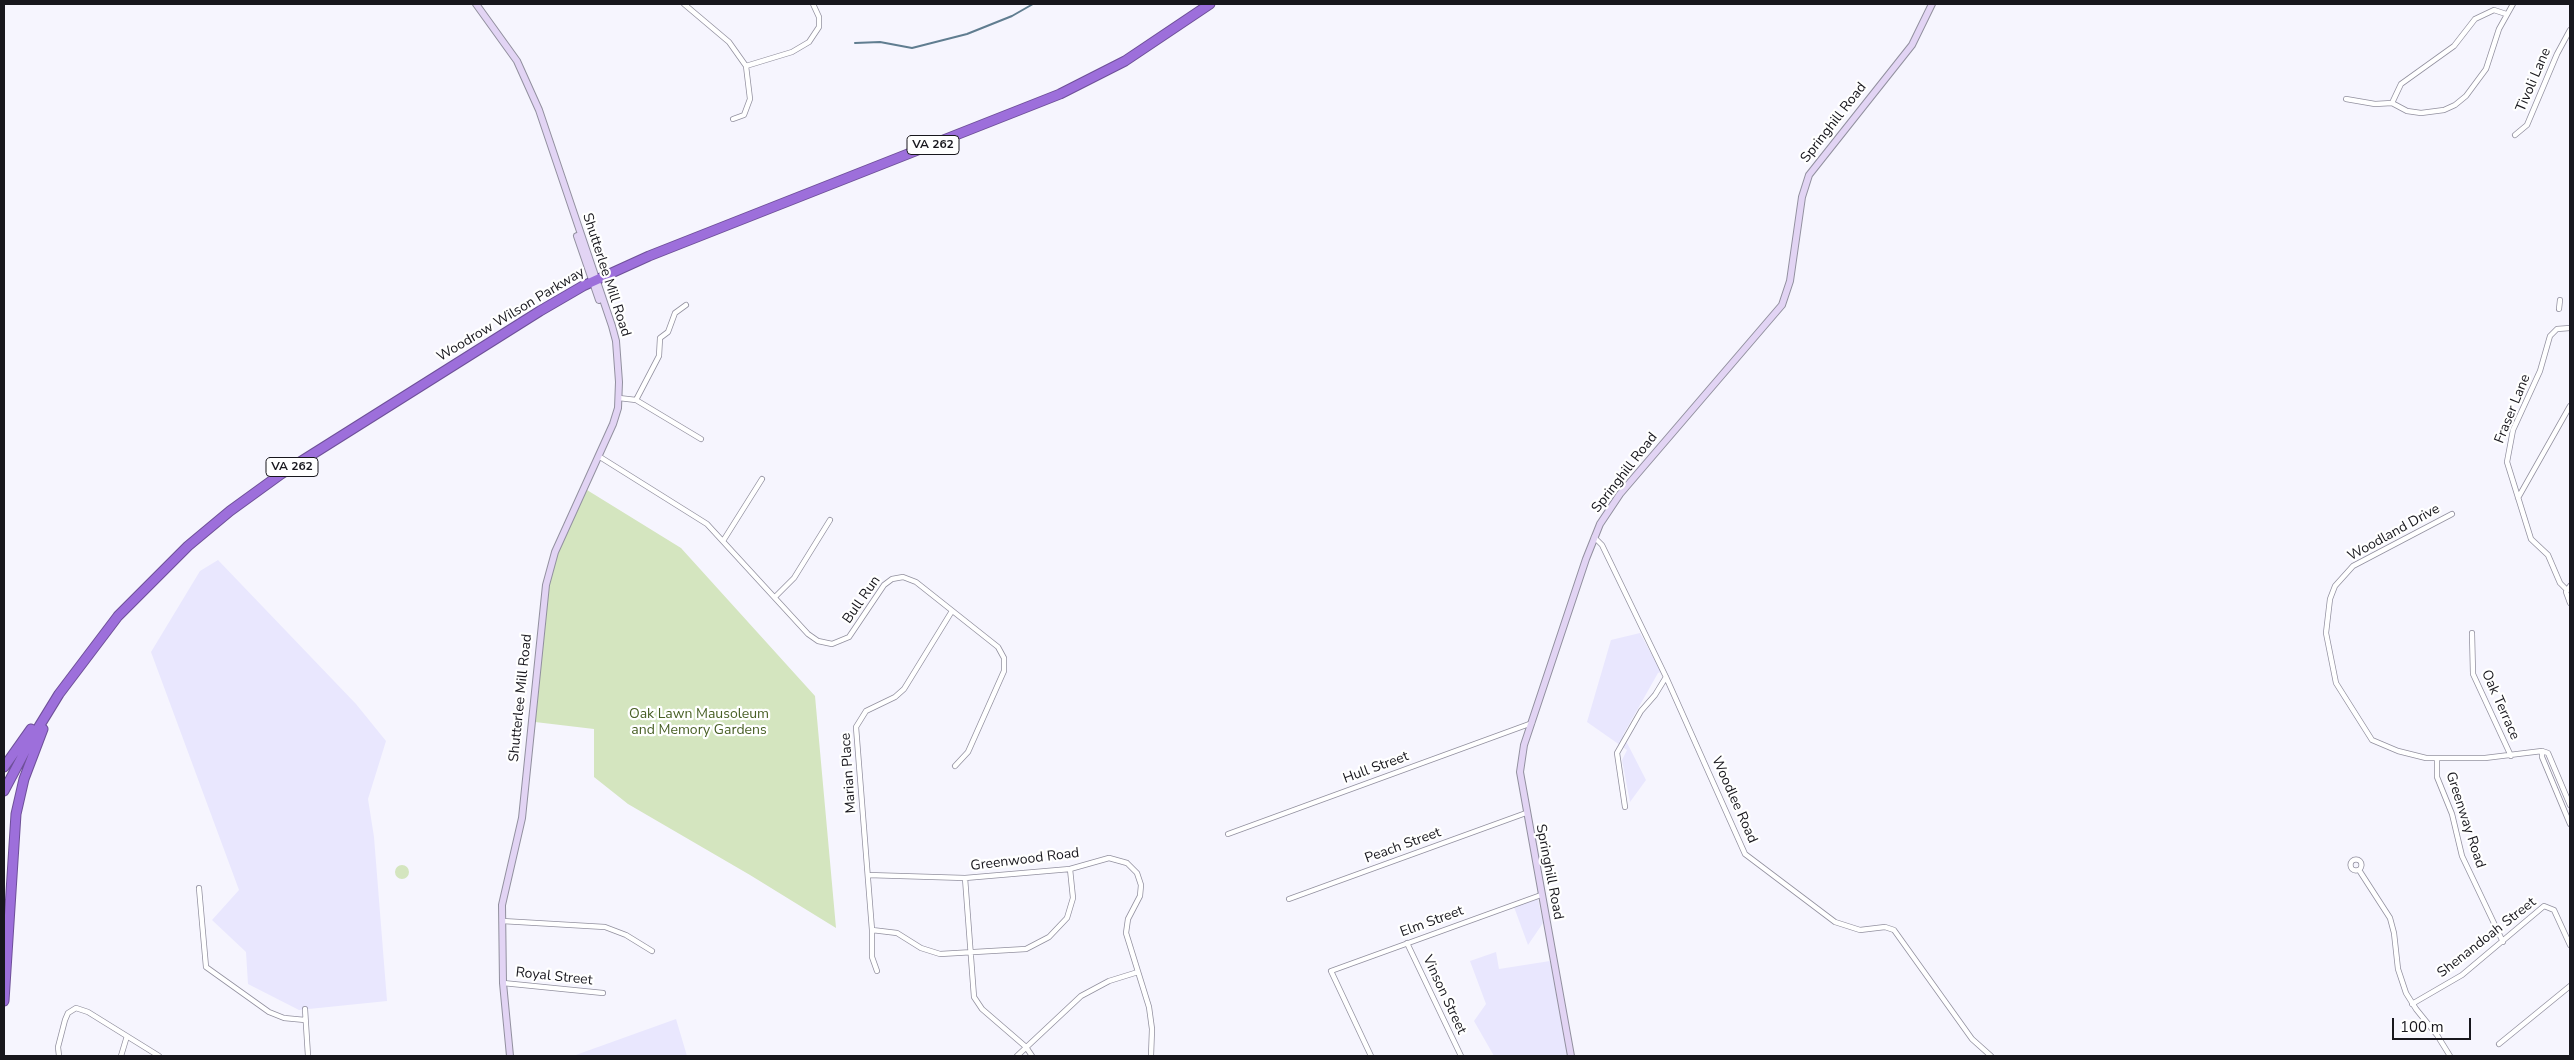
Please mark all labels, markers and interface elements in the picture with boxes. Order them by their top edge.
street label: Tivoli Lane [2513,45,2555,115]
street label: Springhill Road [1798,80,1870,166]
road number: VA 262 [907,136,959,154]
street label: Shutterlee Mill Road [578,211,634,339]
street label: Woodrow Wilson Parkway [434,264,588,366]
street label: Fraser Lane [2492,372,2534,446]
street label: Springhill Road [1589,430,1661,516]
road number: VA 262 [266,458,318,477]
street label: Woodland Drive [2345,501,2443,565]
street label: Bull Run [840,573,884,627]
street label: Shutterlee Mill Road [506,633,536,763]
street label: Oak Terrace [2477,667,2523,743]
park label: Oak Lawn Mausoleum and Memory Gardens [629,707,769,740]
street label: Marian Place [838,732,860,814]
street label: Hull Street [1341,748,1411,788]
street label: Woodlee Road [1707,754,1761,846]
street label: Greenway Road [2442,770,2488,870]
street label: Springhill Road [1532,823,1566,921]
street label: Peach Street [1363,824,1443,868]
street label: Greenwood Road [970,845,1080,875]
street label: Shenandoah Street [2434,894,2540,982]
street label: Elm Street [1398,903,1466,941]
street label: Vinson Street [1418,953,1470,1037]
street label: Royal Street [515,965,593,989]
scale bar [2394,1008,2473,1040]
text: 100 m [2400,1017,2444,1037]

